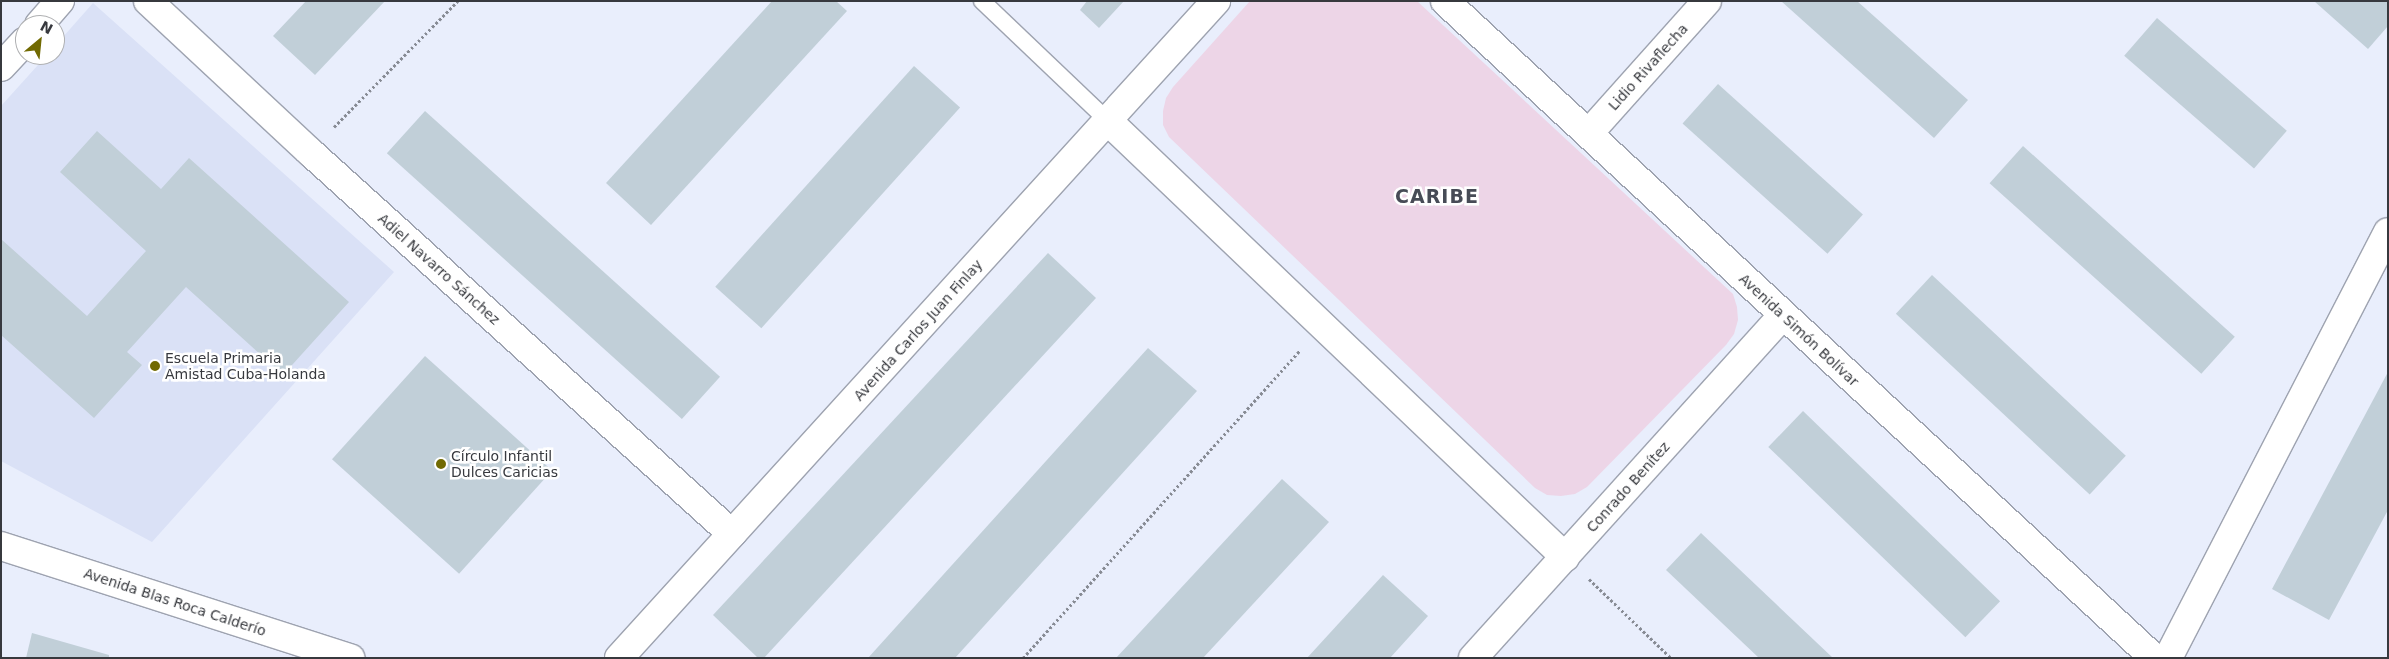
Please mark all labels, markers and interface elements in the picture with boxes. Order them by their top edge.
north arrow [15,15,65,65]
text: N [38,18,56,37]
street label: Lidio Rivaflecha [1605,20,1691,114]
district label: CARIBE [1394,186,1480,208]
street label: Adiel Navarro Sánchez [375,210,503,328]
street label: Avenida Carlos Juan Finlay [850,256,986,404]
street label: Avenida Simón Bolívar [1736,270,1862,390]
place label: Escuela Primaria Amistad Cuba-Holanda [165,350,326,382]
marker: Escuela Primaria Amistad Cuba-Holanda [149,360,161,372]
street label: Conrado Benítez [1583,438,1673,536]
place label: Círculo Infantil Dulces Caricias [451,448,558,481]
marker: Círculo Infantil Dulces Caricias [435,458,447,470]
street label: Avenida Blas Roca Calderío [82,565,268,639]

